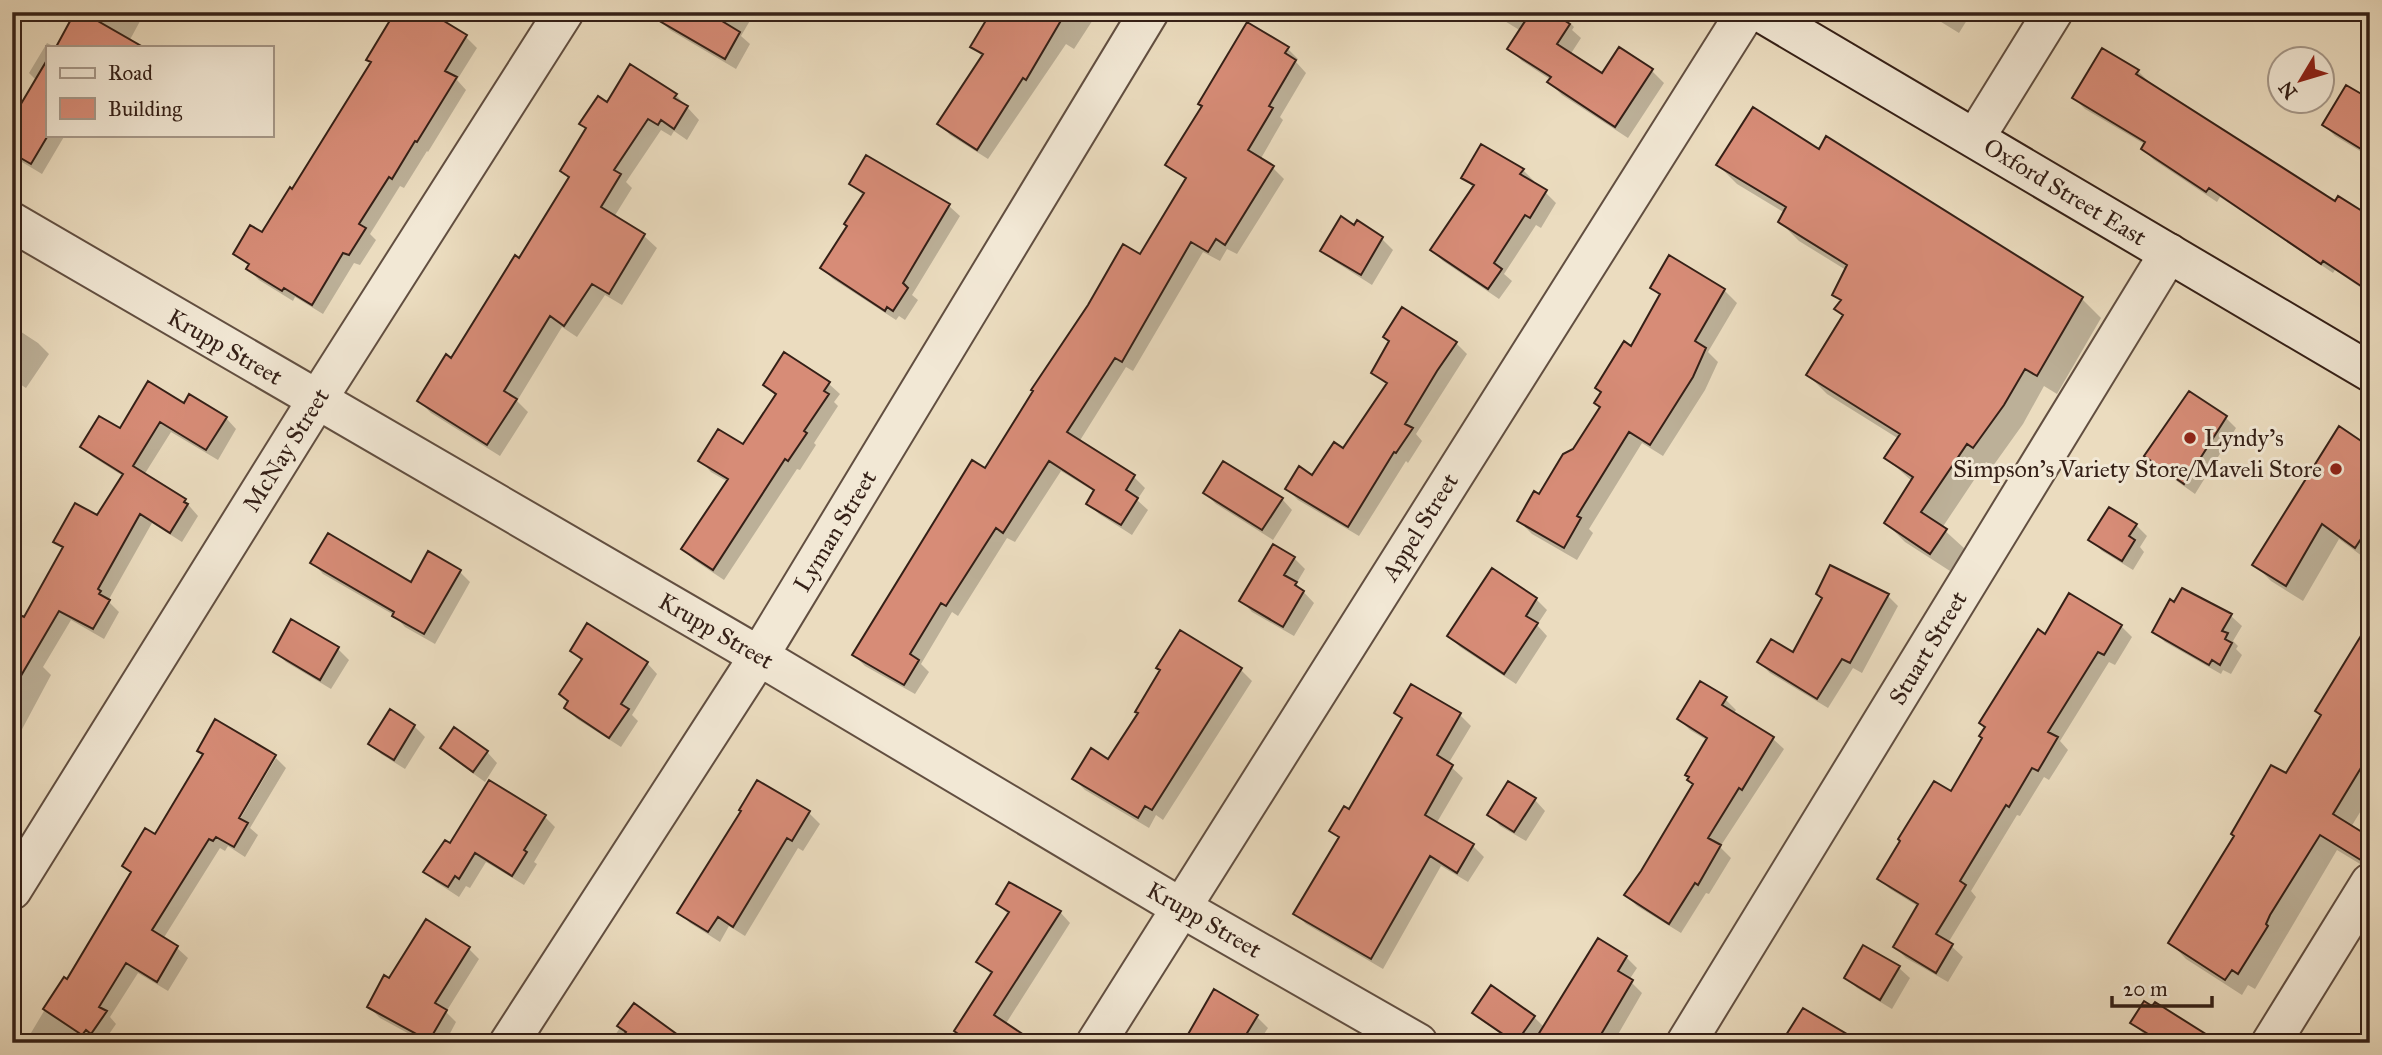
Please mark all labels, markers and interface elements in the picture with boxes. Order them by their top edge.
legend [46,46,273,136]
north arrow [2266,46,2336,116]
text: Road [108,60,153,86]
text: N [2274,77,2302,104]
text: Building [108,96,182,122]
street label: Oxford Street East [1978,132,2152,253]
street label: Krupp Street [162,302,288,392]
street label: McNay Street [236,382,336,517]
place label: Lyndy's [2204,423,2284,453]
marker: Lyndy's [2182,430,2198,446]
place label: Simpson's Variety Store/Maveli Store [1953,454,2322,484]
marker: Simpson's Variety Store/Maveli Store [2328,461,2344,477]
street label: Lyman Street [787,464,883,597]
street label: Appel Street [1375,467,1465,587]
street label: Stuart Street [1882,585,1974,710]
street label: Krupp Street [653,586,779,676]
street label: Krupp Street [1141,875,1267,965]
scale bar [2112,964,2212,1008]
text: 20 m [2123,976,2168,1002]

